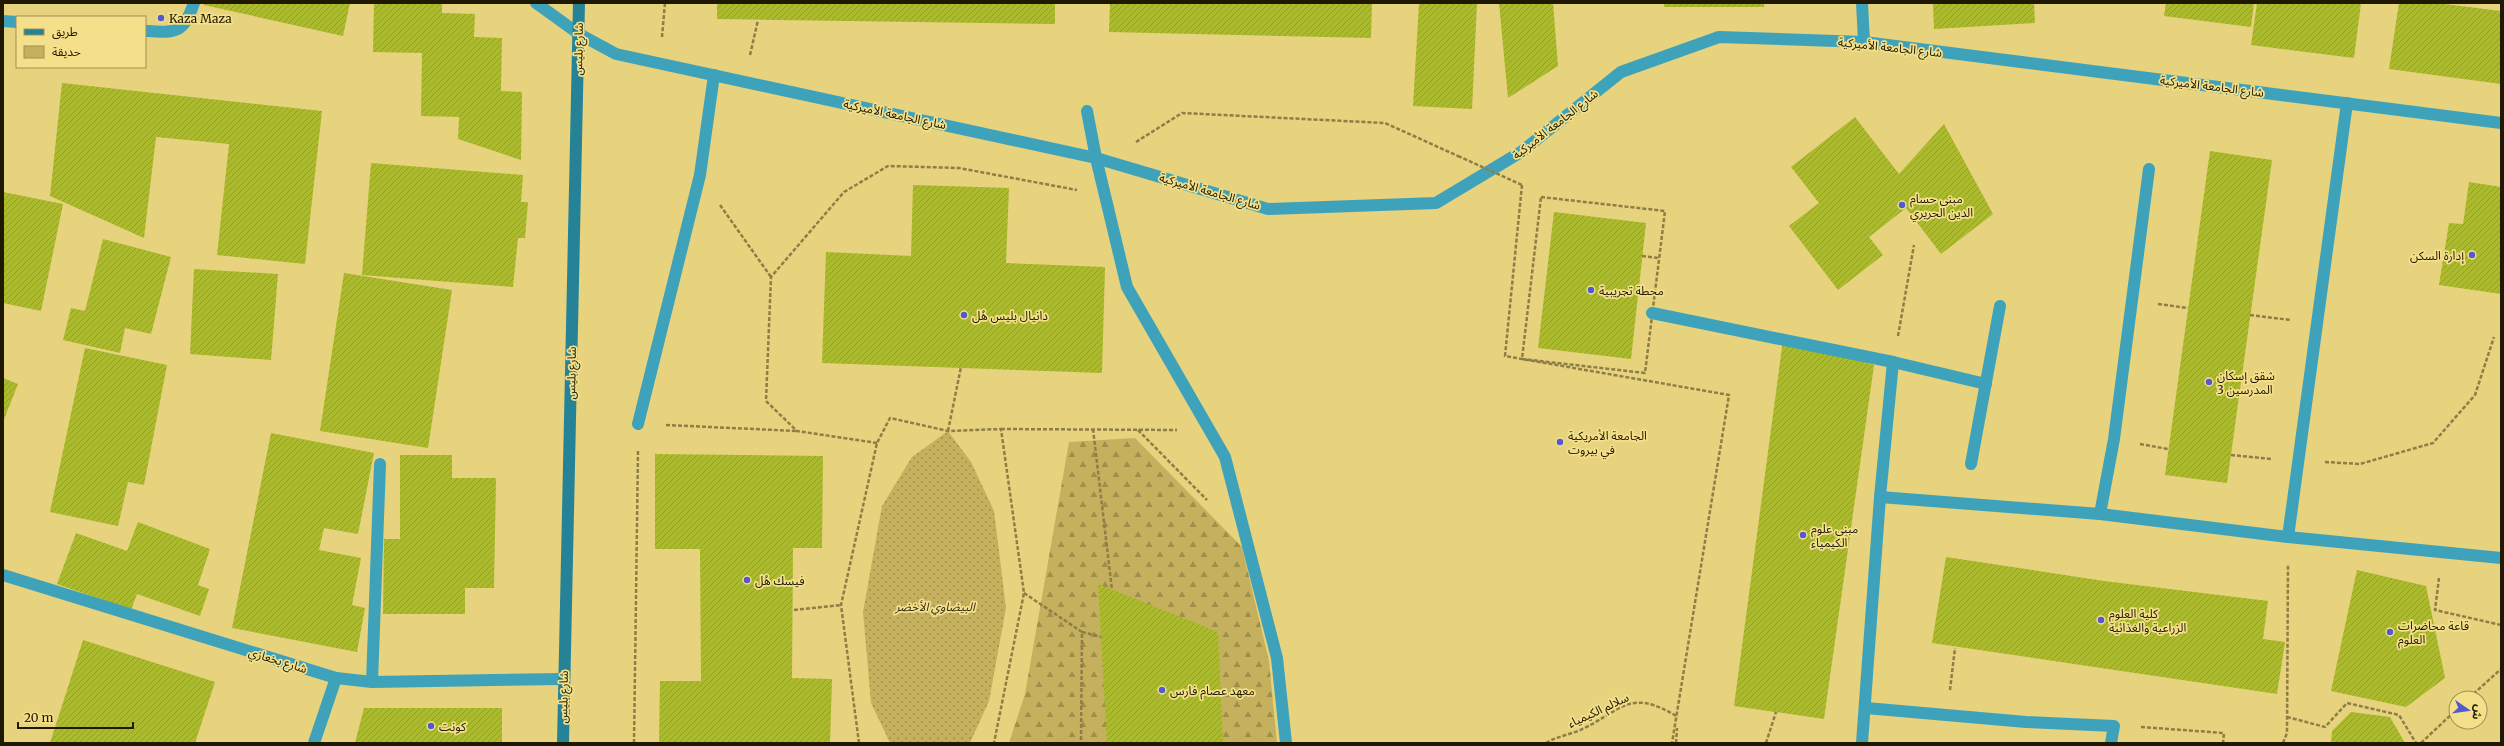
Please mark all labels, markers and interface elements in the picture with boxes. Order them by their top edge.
place label: Kaza Maza [169,11,232,26]
marker: Kaza Maza [156,13,166,23]
legend [16,16,146,68]
street label: شارع بليس [570,22,588,76]
text: طريق [52,24,78,40]
street label: شارع الجامعة الأميركية [1837,34,1943,62]
text: حديقة [52,44,81,59]
street label: شارع الجامعة الأميركية [2159,72,2265,102]
street label: شارع الجامعة الأميركية [1509,86,1602,164]
street label: شارع الجامعة الأميركية [842,96,948,134]
street label: شارع الجامعة الأميركية [1157,169,1262,215]
place label: مبنى حسام الدين الحريري [1910,191,1973,222]
marker: مبنى حسام الدين الحريري [1897,200,1907,210]
place label: إدارة السكن [2410,248,2464,264]
marker: إدارة السكن [2467,250,2477,260]
place label: محطة تجريبية [1599,283,1664,298]
marker: محطة تجريبية [1586,285,1596,295]
place label: دانيال بليس هُل [972,308,1048,323]
marker: دانيال بليس هُل [959,310,969,320]
street label: شارع بليس [563,346,581,400]
place label: شقق إسكان المدرسين 3 [2217,368,2275,397]
marker: شقق إسكان المدرسين 3 [2204,377,2214,387]
place label: الجامعة الأمريكية في بيروت [1568,428,1647,459]
marker: الجامعة الأمريكية في بيروت [1555,437,1565,447]
place label: مبنى علوم الكيمياء [1811,521,1858,550]
marker: مبنى علوم الكيمياء [1798,530,1808,540]
place label: فيسك هُل [755,573,805,588]
marker: فيسك هُل [742,575,752,585]
park label: البيضاوي الأخضر [894,599,976,616]
place label: كلية العلوم الزراعية والغذائية [2109,606,2186,635]
marker: كلية العلوم الزراعية والغذائية [2096,615,2106,625]
place label: قاعة محاضرات العلوم [2398,618,2469,649]
marker: قاعة محاضرات العلوم [2385,627,2395,637]
street label: شارع بخعازي [246,644,309,679]
street label: شارع بليس [555,670,573,724]
place label: معهد عصام فارس [1170,683,1255,700]
marker: معهد عصام فارس [1157,685,1167,695]
street label: سلالم الكيمياء [1565,689,1632,732]
north arrow [2448,690,2488,730]
text: ش [2469,703,2486,721]
scale bar [18,704,133,730]
text: 20 m [24,710,53,725]
place label: كونت [439,719,467,734]
marker: كونت [426,721,436,731]

